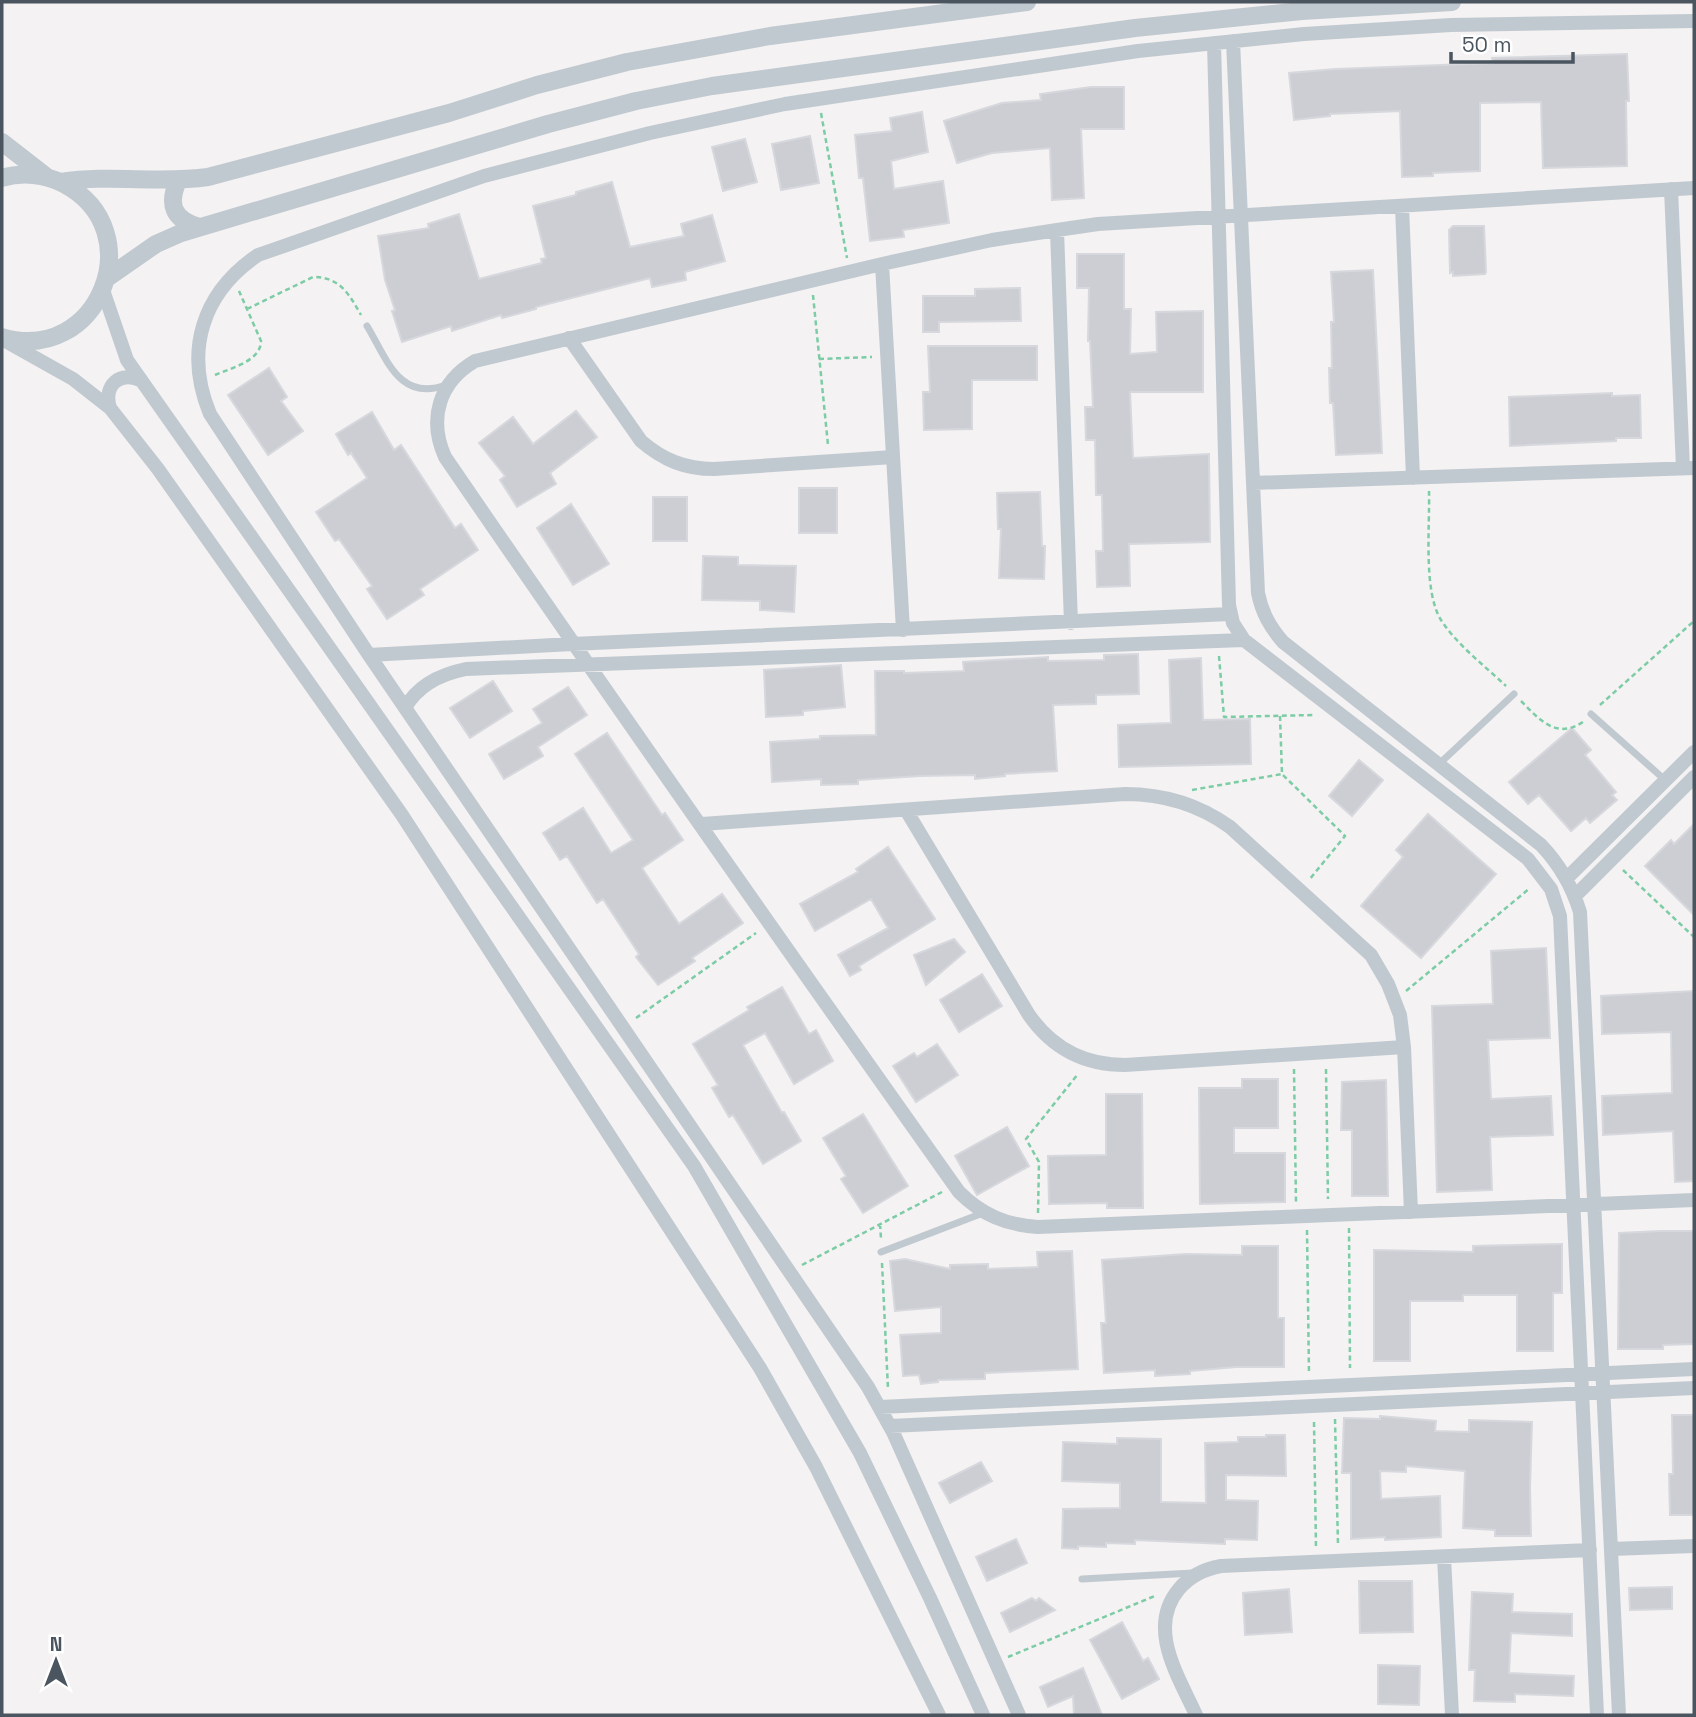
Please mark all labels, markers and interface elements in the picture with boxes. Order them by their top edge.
scale bar [1451,21,1574,65]
text: 50 m [1462,31,1512,58]
north arrow [21,1626,91,1696]
text: N [50,1632,62,1657]

